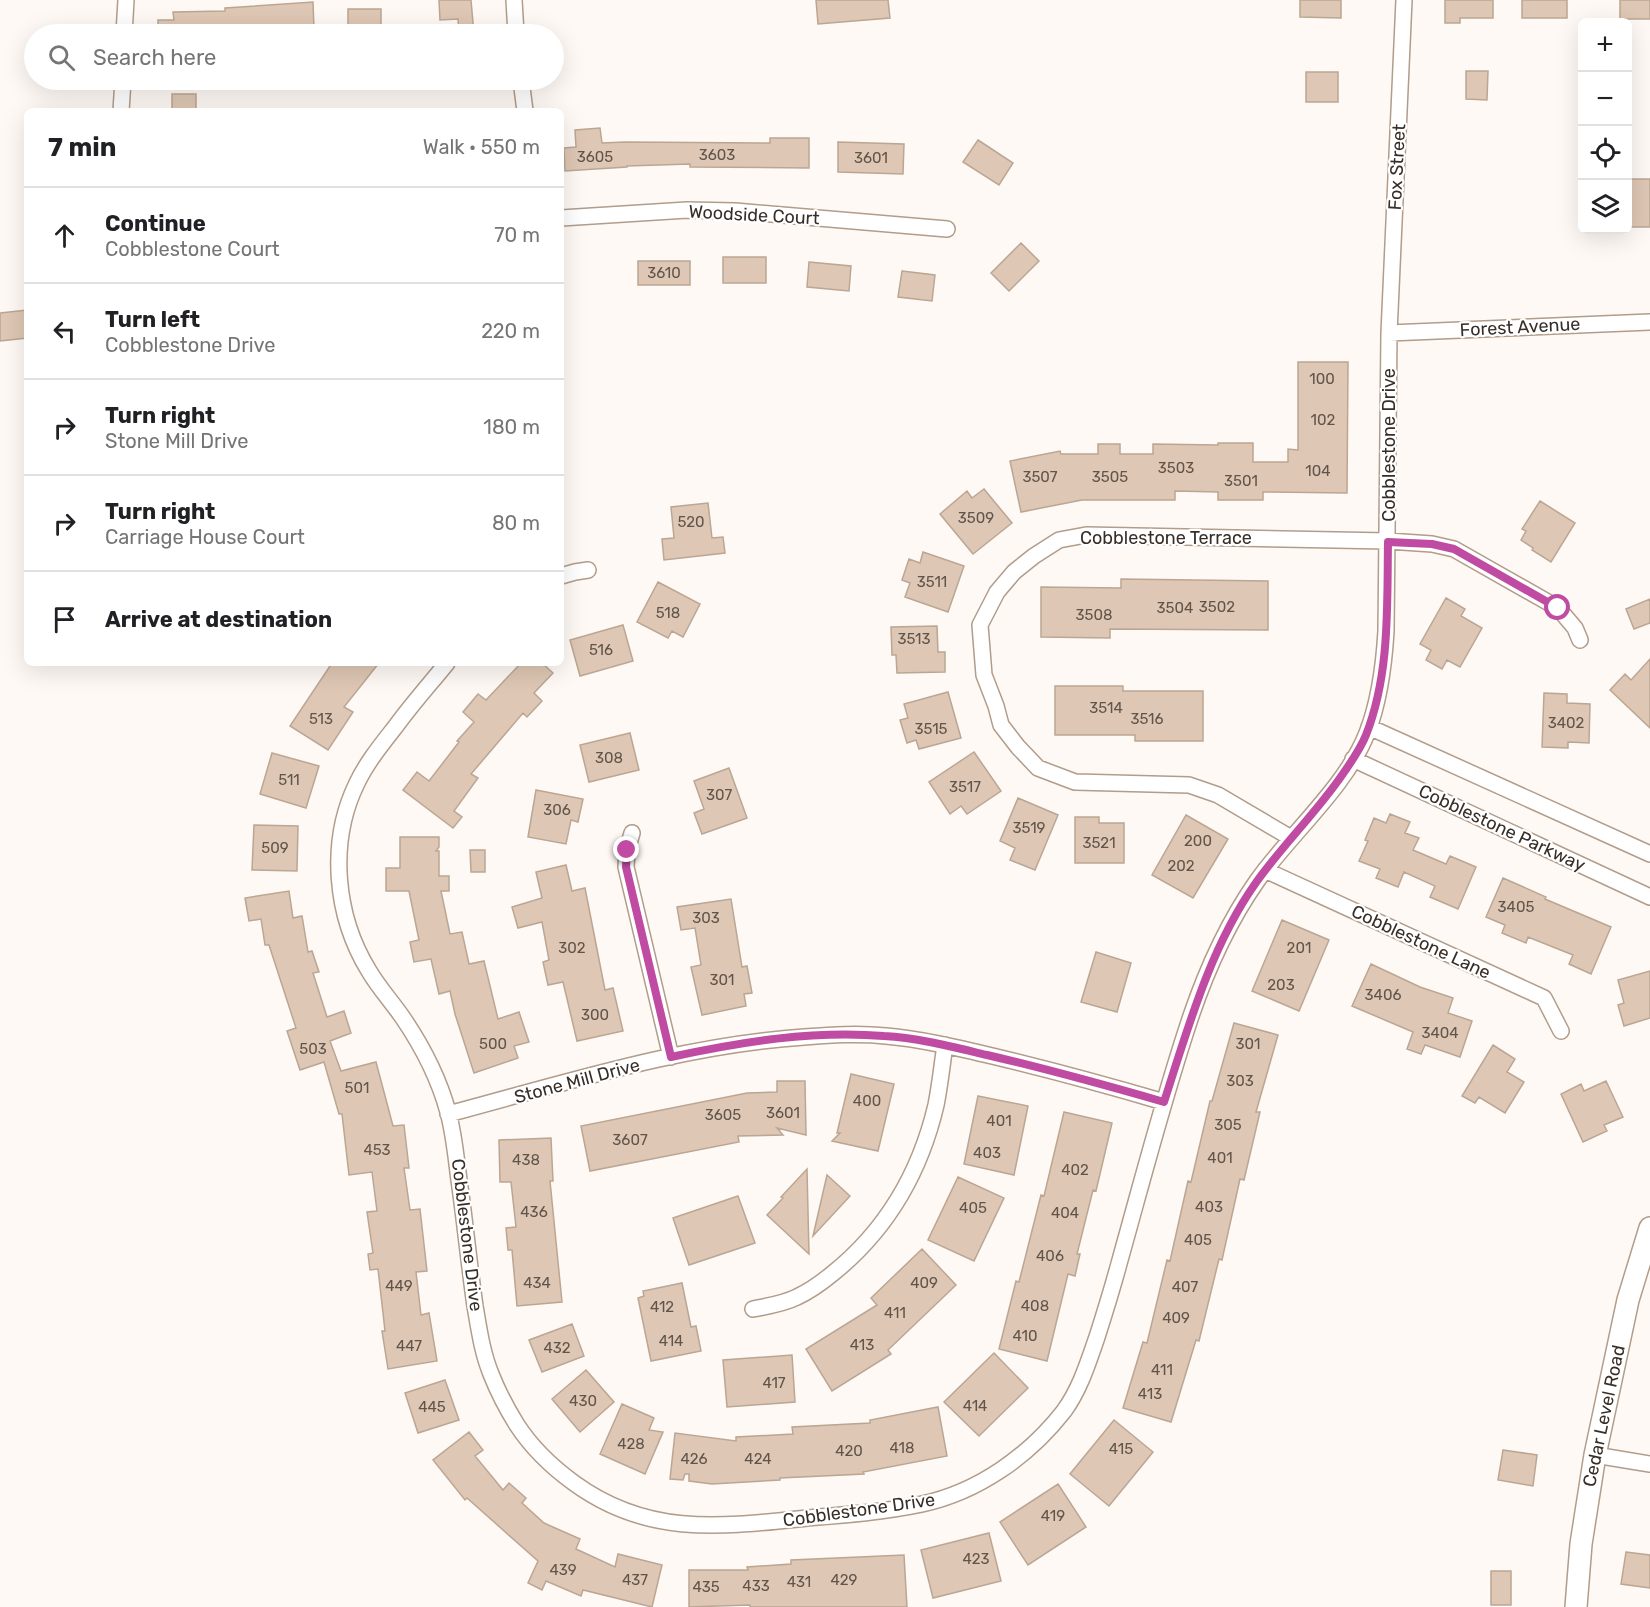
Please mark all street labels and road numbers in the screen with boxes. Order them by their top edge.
street label: Fox Street [1384,123,1410,211]
street label: Woodside Court [688,201,820,229]
street label: Forest Avenue [1459,313,1581,341]
street label: Cobblestone Drive [1378,368,1400,522]
street label: Cobblestone Terrace [1080,527,1252,549]
street label: Cobblestone Parkway [1415,780,1589,876]
street label: Cobblestone Lane [1348,900,1494,984]
street label: Stone Mill Drive [512,1054,642,1108]
street label: Cobblestone Drive [447,1158,487,1312]
street label: Cedar Level Road [1578,1343,1630,1489]
street label: Cobblestone Drive [781,1488,937,1532]

